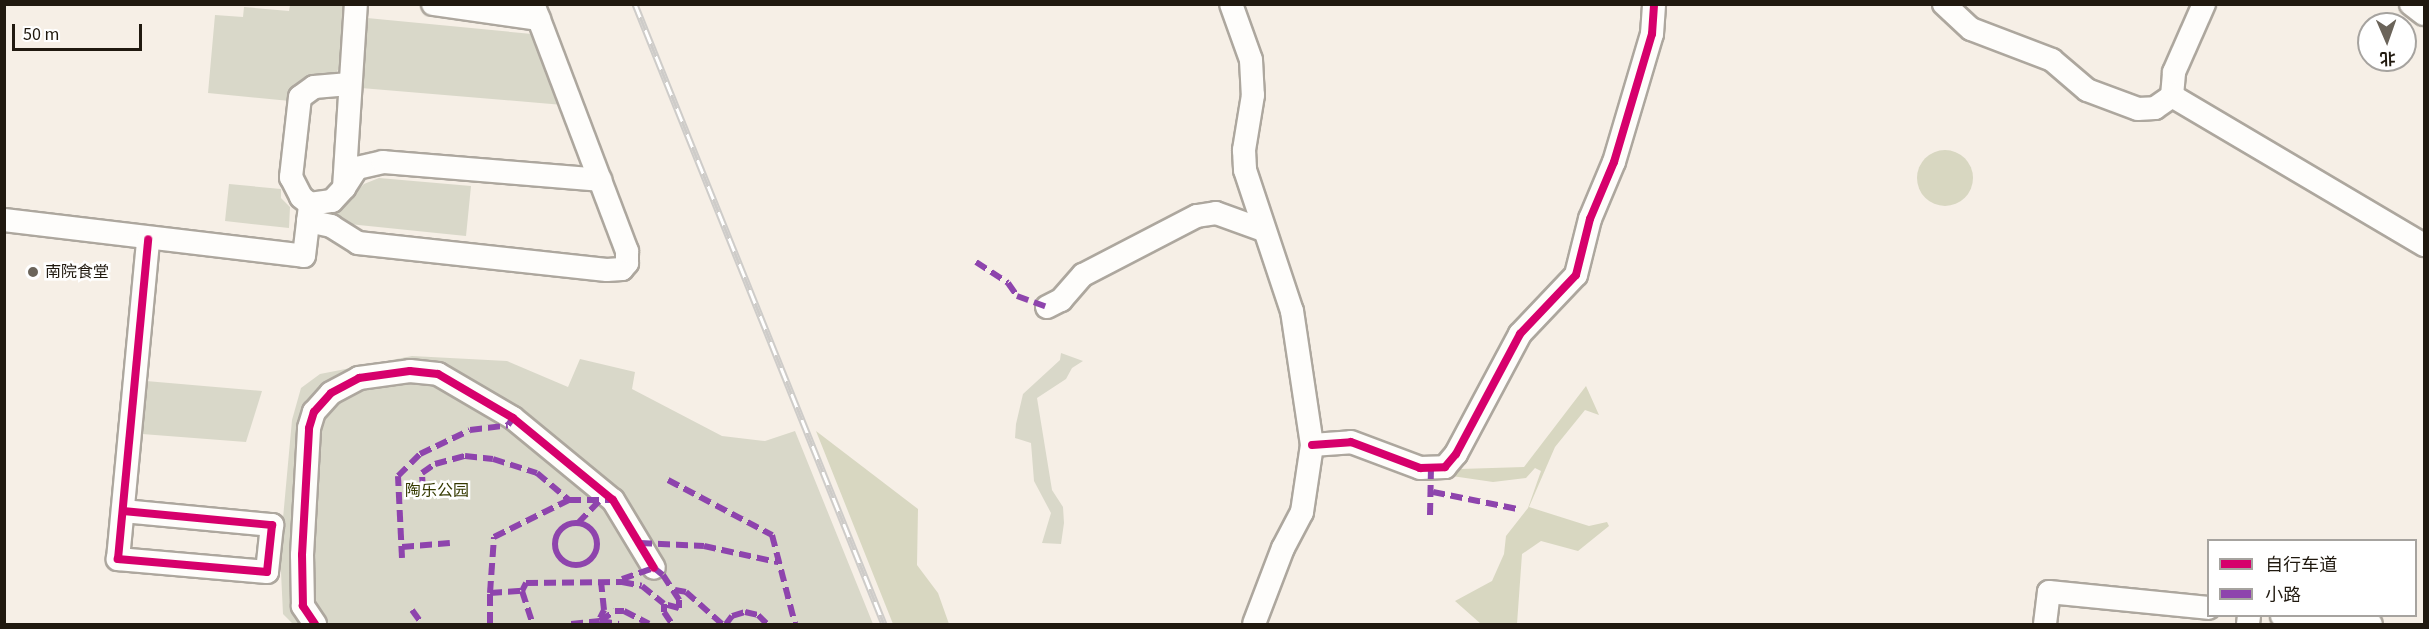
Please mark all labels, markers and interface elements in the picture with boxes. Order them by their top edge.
scale bar [15,12,146,50]
north arrow [2357,12,2417,72]
text: 50 m [23,22,59,47]
text: 北 [2379,47,2396,69]
place label: 南院食堂 [45,262,109,282]
marker: 南院食堂 [26,265,40,279]
park label: 陶乐公园 [405,481,469,501]
legend [2207,539,2417,617]
text: 自行车道 [2265,553,2337,578]
text: 小路 [2265,583,2301,608]

